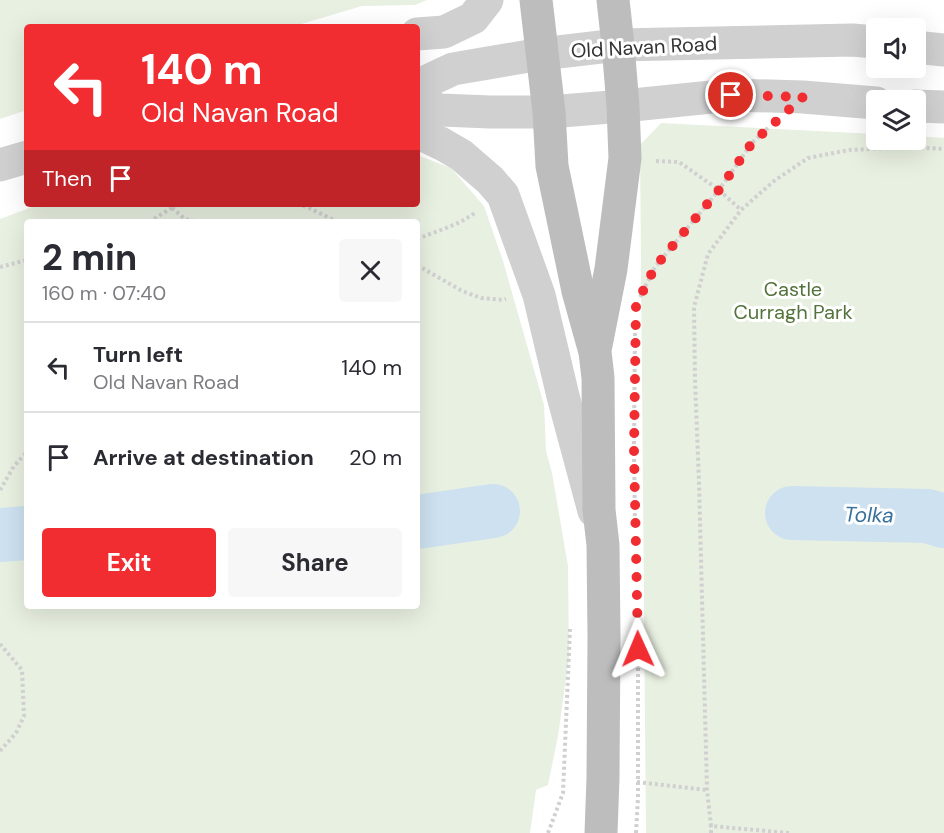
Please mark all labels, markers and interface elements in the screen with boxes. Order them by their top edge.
map controls [866,18,926,150]
button: sound [866,18,926,78]
street label: Old Navan Road [570,30,718,64]
text: 140 m [141,42,263,97]
icon: left [42,48,120,126]
pin [705,69,756,120]
icon: arrive [714,78,747,111]
button: layers [866,90,926,150]
text: Old Navan Road [141,95,339,130]
icon: arrive [104,162,137,195]
text: Then [42,164,92,193]
text: 2 min [42,234,137,281]
button: close [339,239,402,302]
park label: Castle Curragh Park [734,276,852,325]
text: 160 m · 07:40 [42,280,166,306]
text: Turn left [93,340,183,369]
icon: left [42,351,75,384]
text: 140 m [341,353,402,382]
text: Old Navan Road [93,369,239,395]
icon: arrive [42,441,75,474]
text: Arrive at destination [93,443,314,472]
text: 20 m [349,443,402,472]
water label: Tolka [844,501,894,529]
button: Exit [42,528,216,597]
button: Share [228,528,402,597]
position arrow [606,617,670,681]

